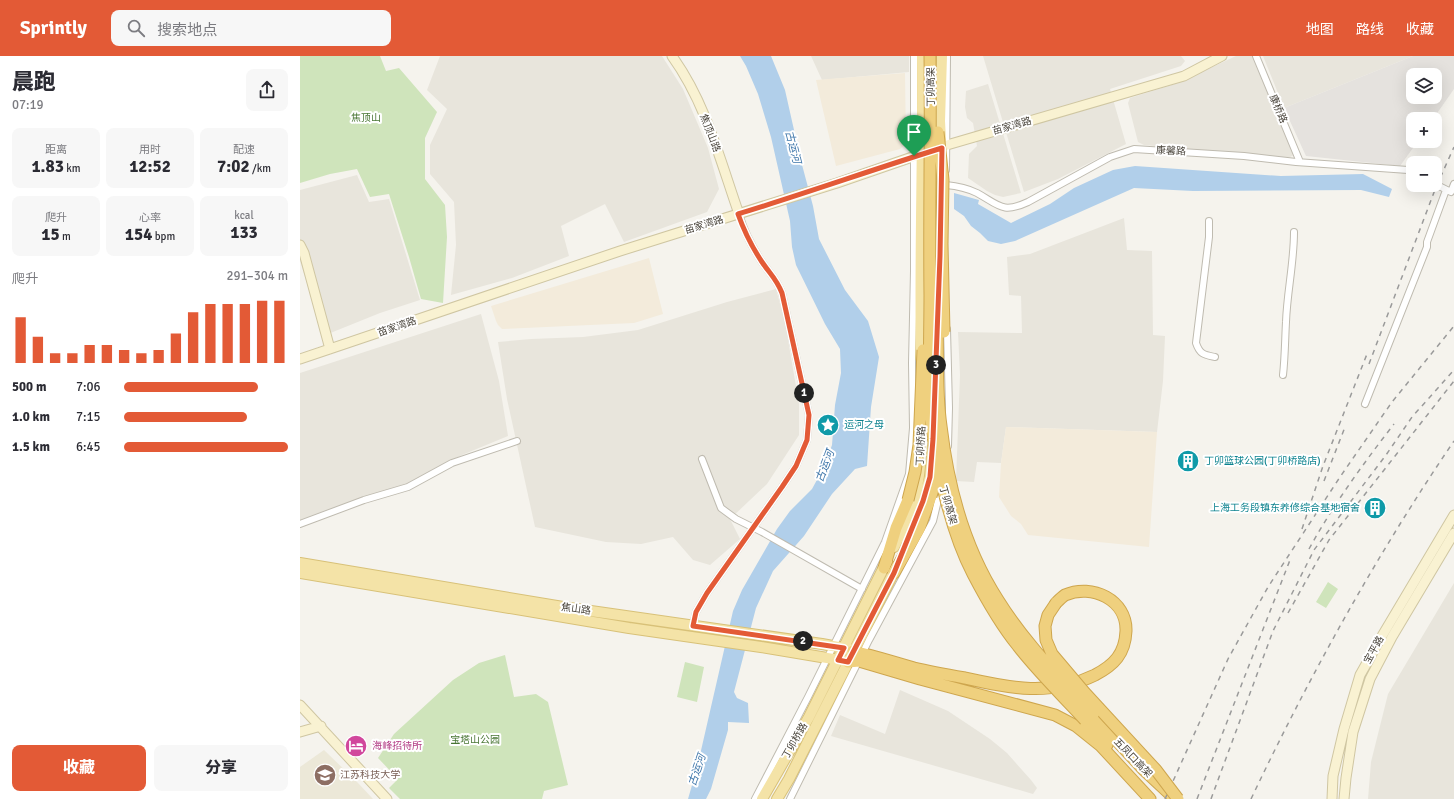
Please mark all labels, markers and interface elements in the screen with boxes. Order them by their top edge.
search box [111,10,391,46]
text: Sprintly [20,16,87,40]
icon: search [125,17,147,39]
text: 搜索地点 [157,21,217,39]
text: 地图 [1306,21,1334,38]
text: 路线 [1356,21,1384,38]
text: 收藏 [1406,21,1434,38]
street label: 丁卯高架 [925,67,937,107]
text: 晨跑 [12,68,56,95]
map controls [1406,68,1442,192]
button: layers [1406,68,1442,104]
button: share [246,69,288,111]
street label: 康桥路 [1267,93,1289,125]
text: 07:19 [12,97,44,113]
park label: 焦顶山 [351,112,381,124]
street label: 焦顶山路 [697,112,723,154]
button: + [1406,112,1442,148]
pin [897,115,931,156]
street label: 苗家湾路 [991,115,1033,137]
icon: arrive [903,121,925,143]
water label: 古运河 [783,129,804,167]
text: 距离 [45,143,67,156]
text: 用时 [139,143,161,156]
text: 配速 [233,143,255,156]
street label: 康馨路 [1156,144,1186,158]
text: 1.83 [31,156,64,177]
text: 12:52 [129,156,171,177]
text: 7:02 [217,156,250,177]
button: − [1406,156,1442,192]
text: km [64,162,81,175]
text: /km [250,162,271,175]
text: kcal [234,209,254,222]
text: 爬升 [45,211,67,224]
text: 心率 [139,211,161,224]
street label: 苗家湾路 [683,213,725,237]
text: 133 [230,222,258,243]
text: 15 [41,224,60,245]
text: 154 [125,224,152,245]
text: m [60,230,71,243]
text: bpm [152,230,175,243]
text: 291–304 m [226,268,288,284]
text: 爬升 [12,271,38,287]
street label: 苗家湾路 [376,315,418,339]
pin: 3 [926,355,946,375]
text: 3 [933,358,939,371]
text: 500 m [12,379,46,395]
text: 7:06 [76,379,101,395]
pin: 1 [794,383,814,403]
text: 1 [801,386,807,399]
text: 1.0 km [12,409,50,425]
text: 7:15 [76,409,101,425]
place icon: 运河之母 [815,412,841,438]
place label: 运河之母 [844,419,884,431]
street label: 丁卯桥路 [914,426,928,466]
text: 1.5 km [12,439,50,455]
text: 6:45 [76,439,101,455]
water label: 古运河 [813,446,838,484]
building icon: 丁卯篮球公园(丁卯桥路店) [1175,448,1201,474]
place label: 丁卯篮球公园(丁卯桥路店) [1204,455,1321,467]
street label: 丁卯高架 [937,484,959,526]
building icon: 上海工务段镇东养修综合基地宿舍 [1362,495,1388,521]
place label: 上海工务段镇东养修综合基地宿舍 [1210,502,1360,514]
street label: 焦山路 [560,601,592,617]
pin: 2 [793,631,813,651]
text: 2 [800,634,806,647]
street label: 宝平路 [1361,634,1387,666]
street label: 丁卯桥路 [780,721,810,761]
hotel icon: 海峰招待所 [343,733,369,759]
park label: 宝塔山公园 [450,734,500,746]
street label: 五凤口高架 [1111,736,1155,780]
place label: 海峰招待所 [372,740,422,752]
button: 收藏 [12,745,146,791]
button: 分享 [154,745,288,791]
water label: 古运河 [685,750,709,788]
school or university icon: 江苏科技大学 [312,762,338,788]
place label: 江苏科技大学 [340,769,400,781]

